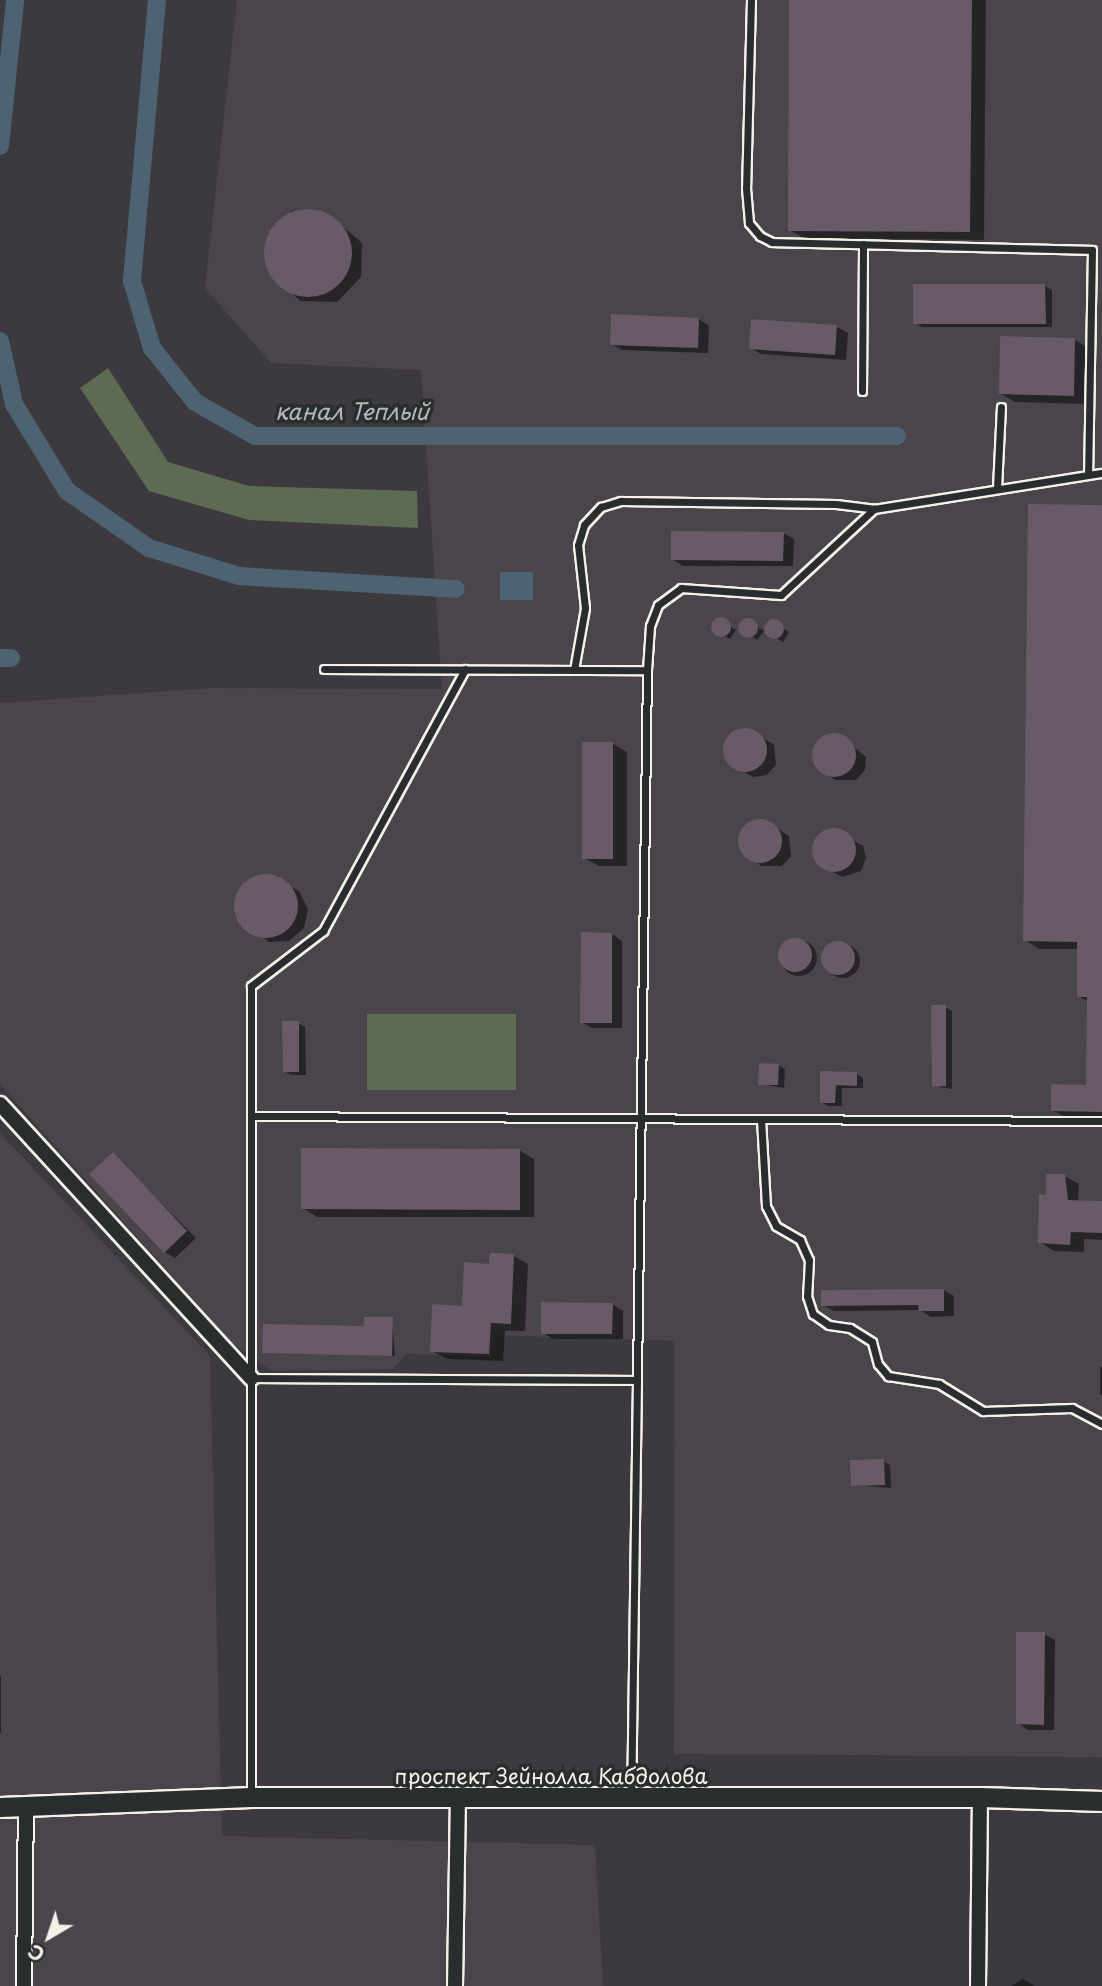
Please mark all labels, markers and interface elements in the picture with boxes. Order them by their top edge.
water label: канал Теплый [275,397,429,425]
street label: проспект Зейнолла Кабдолова [394,1762,708,1788]
north arrow [14,1902,84,1972]
text: С [21,1938,50,1969]

